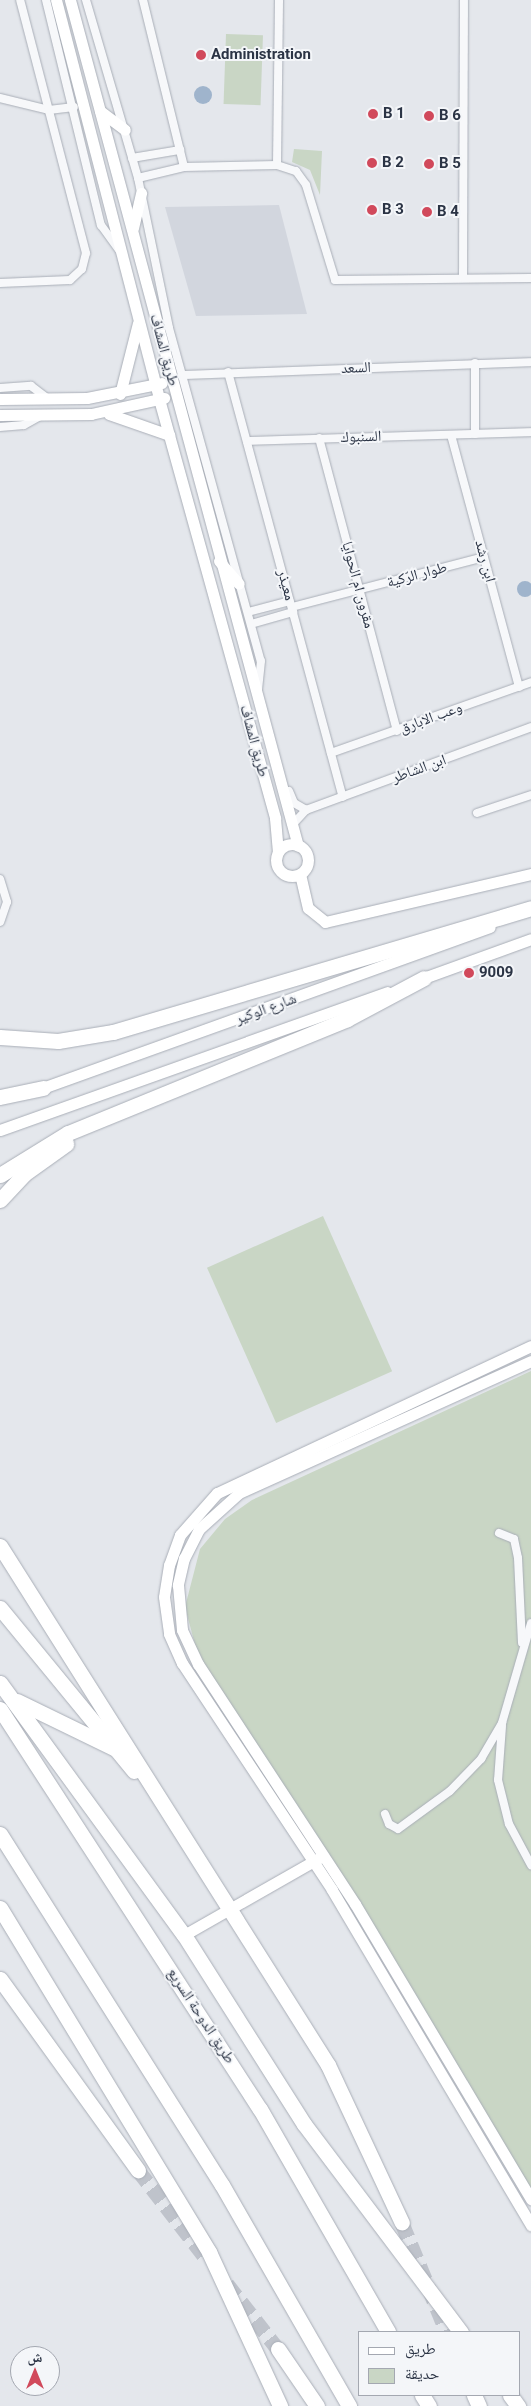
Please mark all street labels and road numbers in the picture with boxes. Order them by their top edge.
street label: طريق المشاف [146,312,182,388]
street label: السعد [341,358,371,378]
street label: السنبوك [340,427,382,447]
street label: ابن رشد [471,538,499,584]
street label: مقرون ام الحوايا [338,540,378,630]
street label: طوار الرّكية [385,558,449,592]
street label: معيذر [273,568,299,602]
street label: وعب الابارق [397,698,465,738]
street label: طريق المشاف [236,703,272,779]
street label: ابن الشاطر [389,751,449,787]
street label: شارع الوكير [233,990,299,1028]
street label: طريق الدوحة السريع [163,1965,239,2067]

